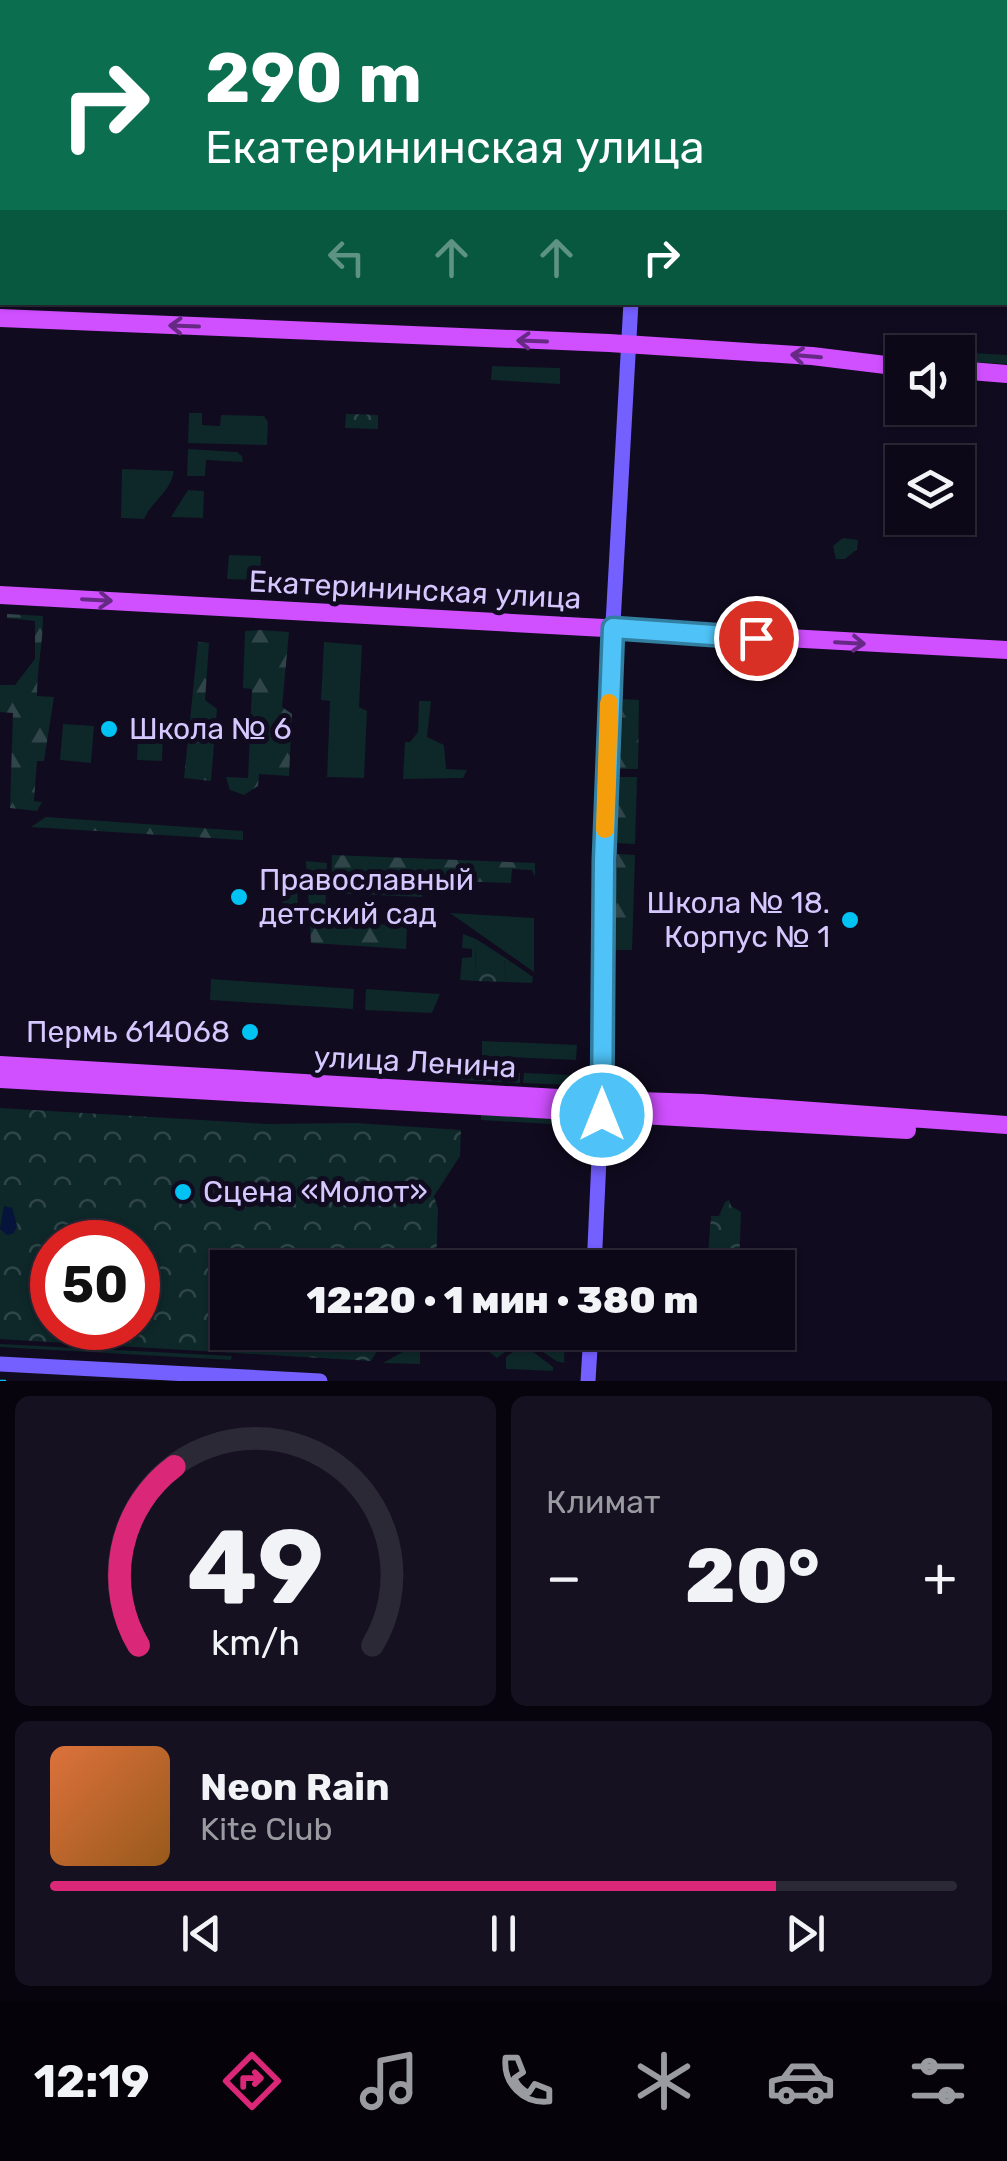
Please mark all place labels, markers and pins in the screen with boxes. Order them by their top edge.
pin [714,596,799,681]
place label: Школа № 6 [129,711,292,747]
marker: Школа № 6 [98,718,120,740]
place label: Православный детский сад [259,862,474,932]
place label: Школа № 18. Корпус № 1 [646,885,830,955]
marker: Православный детский сад [228,886,250,908]
marker: Школа № 18. Корпус № 1 [839,909,861,931]
place label: Пермь 614068 [26,1014,230,1050]
marker: Пермь 614068 [239,1021,261,1043]
place label: Сцена «Молот» [203,1174,428,1210]
marker: Сцена «Молот» [172,1181,194,1203]

